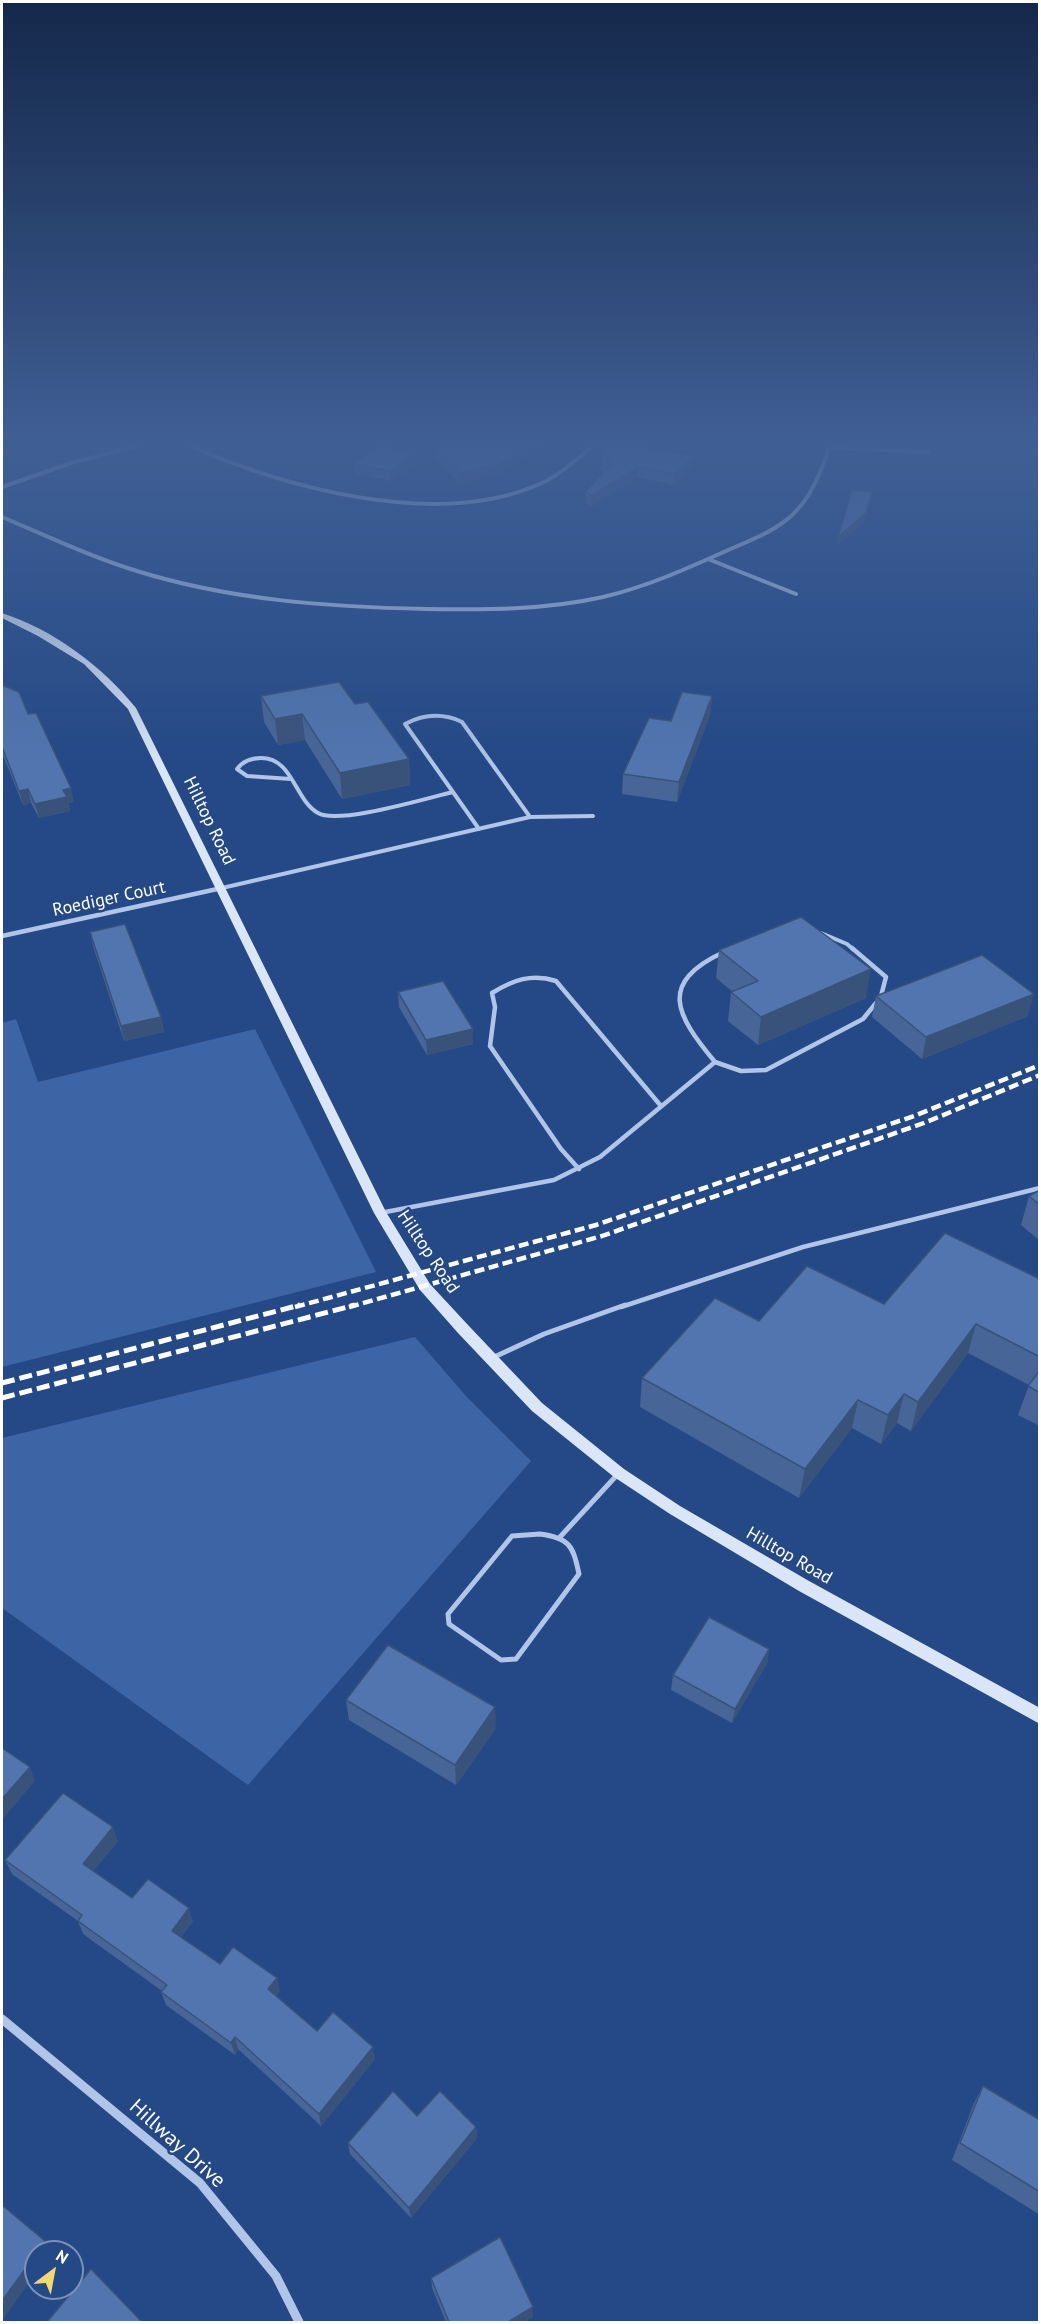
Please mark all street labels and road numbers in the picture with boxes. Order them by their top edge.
street label: Hilltop Road [178,773,240,869]
street label: Roediger Court [51,877,167,921]
street label: Hilltop Road [392,1206,464,1298]
street label: Hilltop Road [742,1523,836,1589]
street label: Hillway Drive [124,2094,230,2194]

